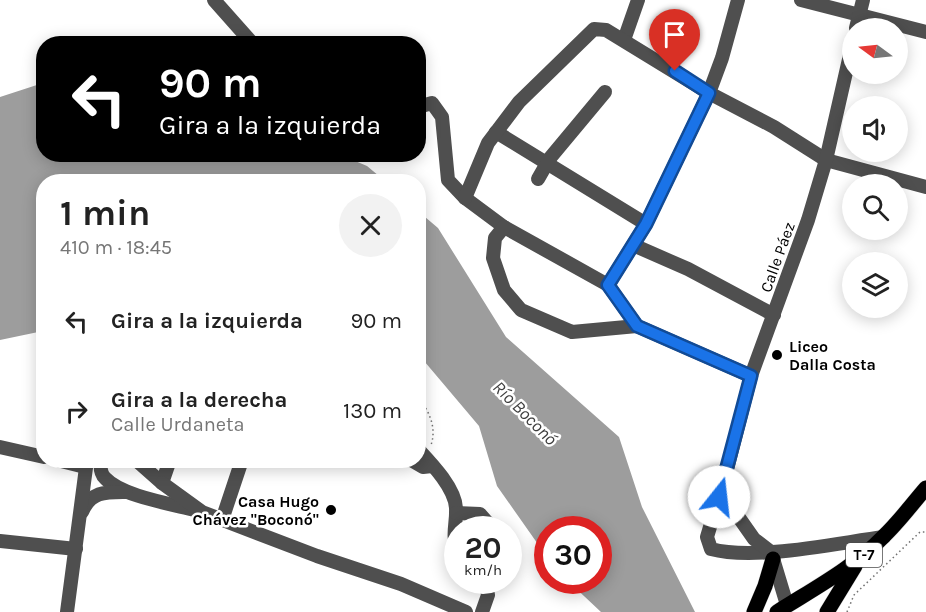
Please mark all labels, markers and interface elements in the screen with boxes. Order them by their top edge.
pin [649,9,700,71]
icon: arrive [658,18,691,51]
north arrow [842,18,908,84]
map controls [842,18,908,318]
text: 90 m [159,58,262,108]
icon: left [60,60,138,138]
button: sound [842,96,908,162]
text: Gira a la izquierda [159,109,381,141]
button: search [842,174,908,240]
text: 1 min [60,192,150,234]
button: close [339,194,402,257]
street label: Calle Páez [756,220,799,295]
text: 410 m · 18:45 [60,236,172,259]
button: layers [842,252,908,318]
icon: left [60,305,93,338]
text: Gira a la izquierda [111,308,303,334]
text: 90 m [350,308,402,334]
place label: Liceo Dalla Costa [789,337,876,374]
marker: Liceo Dalla Costa [770,348,784,362]
water label: Río Boconó [488,376,562,450]
text: Gira a la derecha [111,387,287,413]
icon: right [60,395,93,428]
text: 130 m [343,398,402,424]
text: Calle Urdaneta [111,413,245,436]
position arrow [687,465,751,529]
place label: Casa Hugo Chávez "Boconó" [193,492,319,529]
marker: Casa Hugo Chávez "Boconó" [324,503,338,517]
speed limit sign: 30 [534,516,612,594]
text: 20 [464,530,502,566]
road number: T-7 [846,543,882,567]
text: km/h [464,561,502,579]

